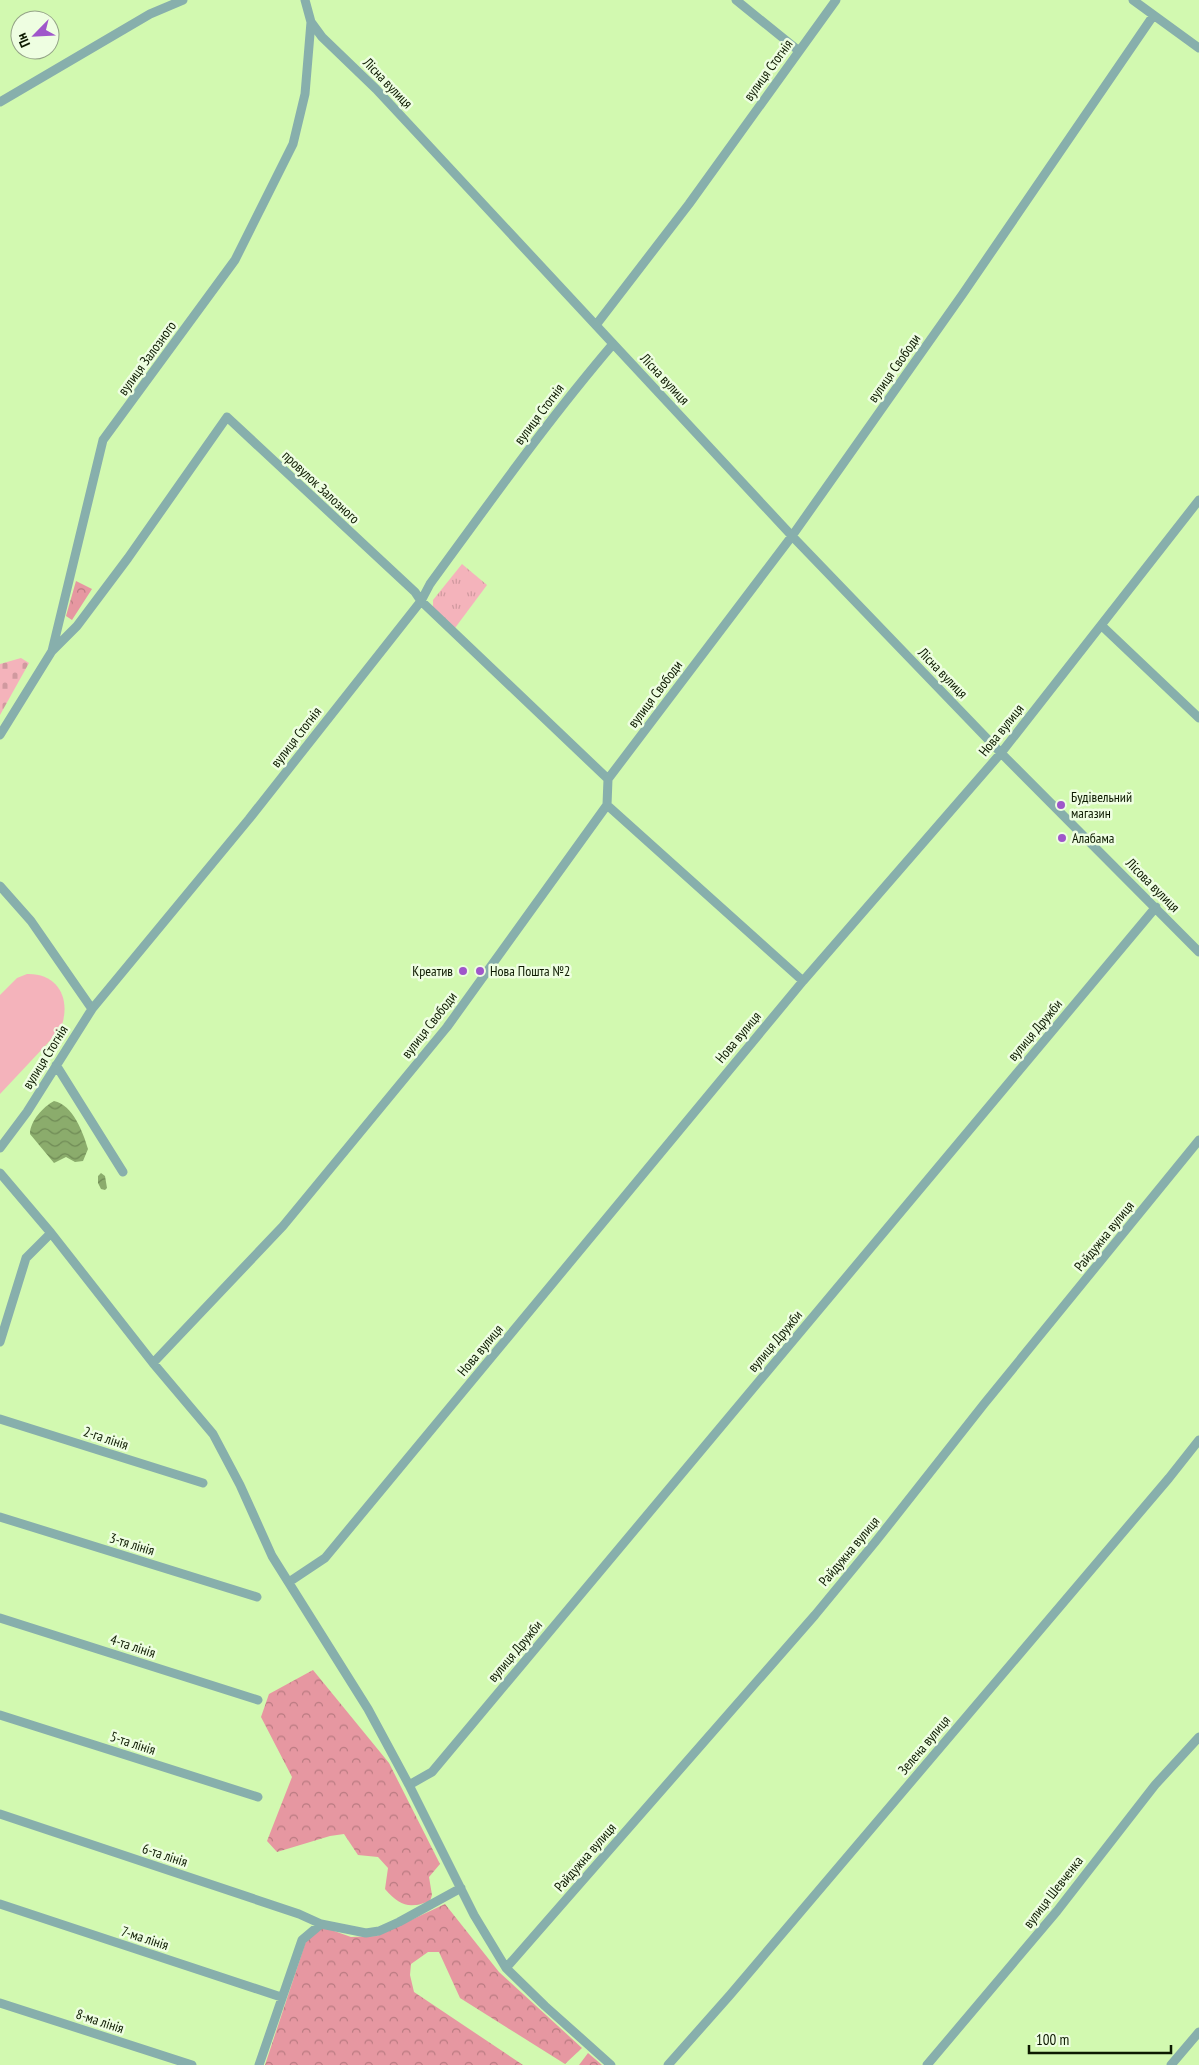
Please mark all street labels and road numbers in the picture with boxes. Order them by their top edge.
street label: вулиця Стогнія [740,36,796,104]
street label: Лісна вулиця [359,53,417,112]
street label: вулиця Залозного [114,317,180,399]
street label: вулиця Свободи [864,330,924,406]
street label: Лісна вулиця [636,349,693,408]
street label: вулиця Стогнія [510,380,568,448]
street label: провулок Залозного [278,446,364,528]
street label: Лісна вулиця [914,643,972,702]
street label: вулиця Свободи [624,657,686,731]
street label: Нова вулиця [975,700,1027,760]
street label: вулиця Стогнія [267,703,325,771]
street label: Лісова вулиця [1121,853,1184,916]
street label: вулиця Свободи [397,988,461,1062]
street label: вулиця Дружби [1004,995,1066,1065]
street label: Нова вулиця [711,1007,765,1067]
street label: вулиця Стогнія [18,1022,72,1092]
street label: Райдужна вулиця [1070,1197,1138,1275]
street label: вулиця Дружби [744,1306,806,1376]
street label: Нова вулиця [453,1320,507,1380]
street label: 2-га лінія [81,1422,131,1454]
street label: Райдужна вулиця [815,1512,883,1590]
street label: 3-тя лінія [107,1529,157,1559]
street label: вулиця Дружби [484,1616,546,1686]
street label: 4-та лінія [108,1630,158,1662]
street label: Зелена вулиця [894,1712,954,1778]
street label: 5-та лінія [108,1727,158,1759]
street label: Райдужна вулиця [550,1819,620,1895]
street label: 6-та лінія [140,1839,190,1871]
street label: вулиця Шевченка [1019,1852,1087,1932]
street label: 7-ма лінія [119,1922,171,1954]
street label: 8-ма лінія [74,2005,126,2037]

